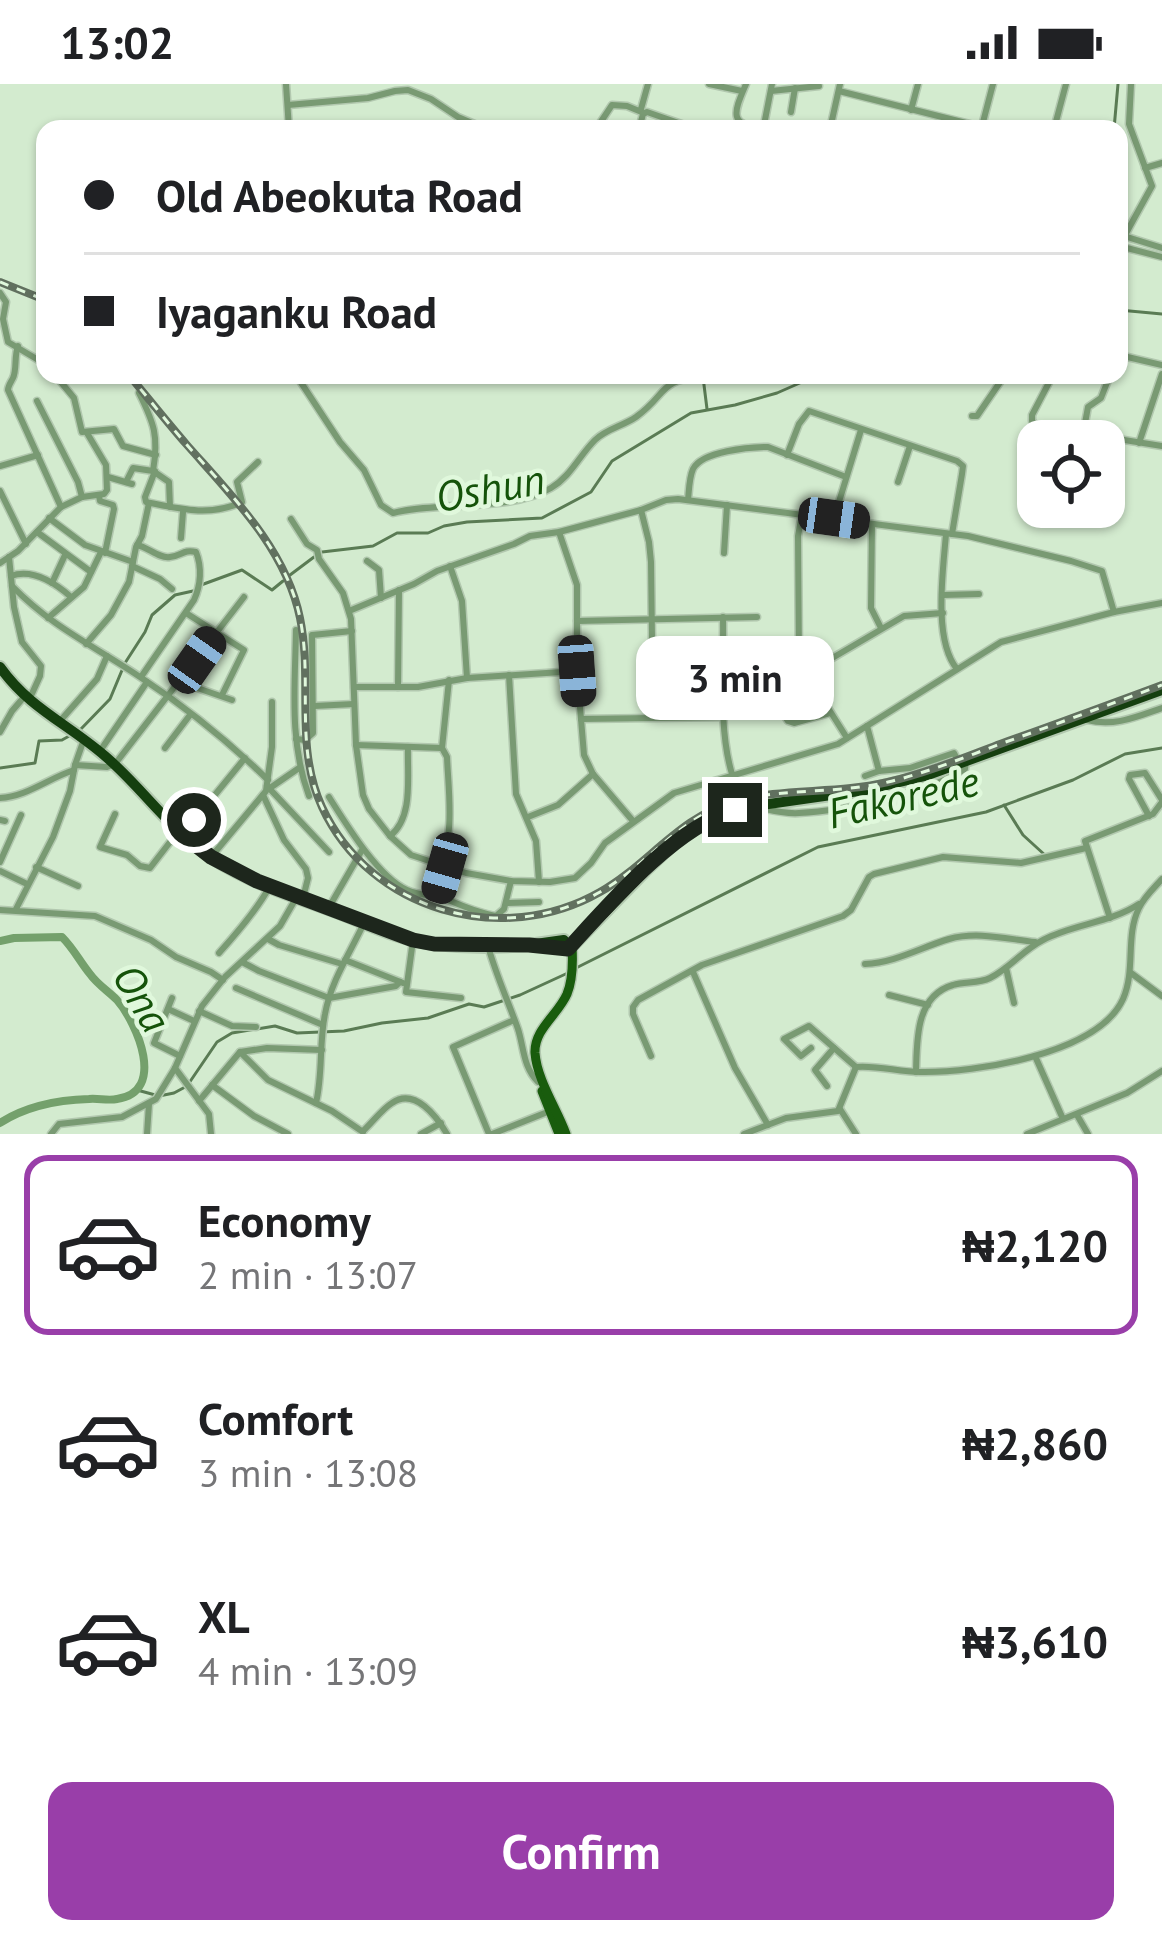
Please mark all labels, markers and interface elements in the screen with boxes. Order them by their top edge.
text: 13:02 [60,13,174,71]
text: Old Abeokuta Road [156,166,523,224]
text: Iyaganku Road [156,282,437,340]
map controls [1017,420,1125,528]
button: locate [1017,420,1125,528]
water label: Oshun [431,451,549,524]
car [796,495,872,541]
car [162,620,232,700]
car [557,634,597,708]
callout: 3 min [636,636,834,720]
text: 3 min [687,652,783,703]
water label: Fakorede [822,752,985,841]
route end [708,783,762,837]
route start [167,793,221,847]
car [418,828,472,908]
water label: Ona [101,954,184,1042]
icon: car [54,1191,162,1299]
text: Economy [198,1191,371,1249]
text: ₦2,120 [962,1216,1108,1274]
text: 2 min · 13:07 [198,1249,418,1300]
icon: car [54,1389,162,1497]
text: Comfort [198,1389,353,1447]
text: ₦2,860 [962,1414,1108,1472]
text: 3 min · 13:08 [198,1447,418,1498]
icon: car [54,1587,162,1695]
text: XL [198,1587,250,1645]
text: ₦3,610 [962,1612,1108,1670]
text: 4 min · 13:09 [198,1645,418,1696]
button: Confirm [48,1782,1114,1920]

